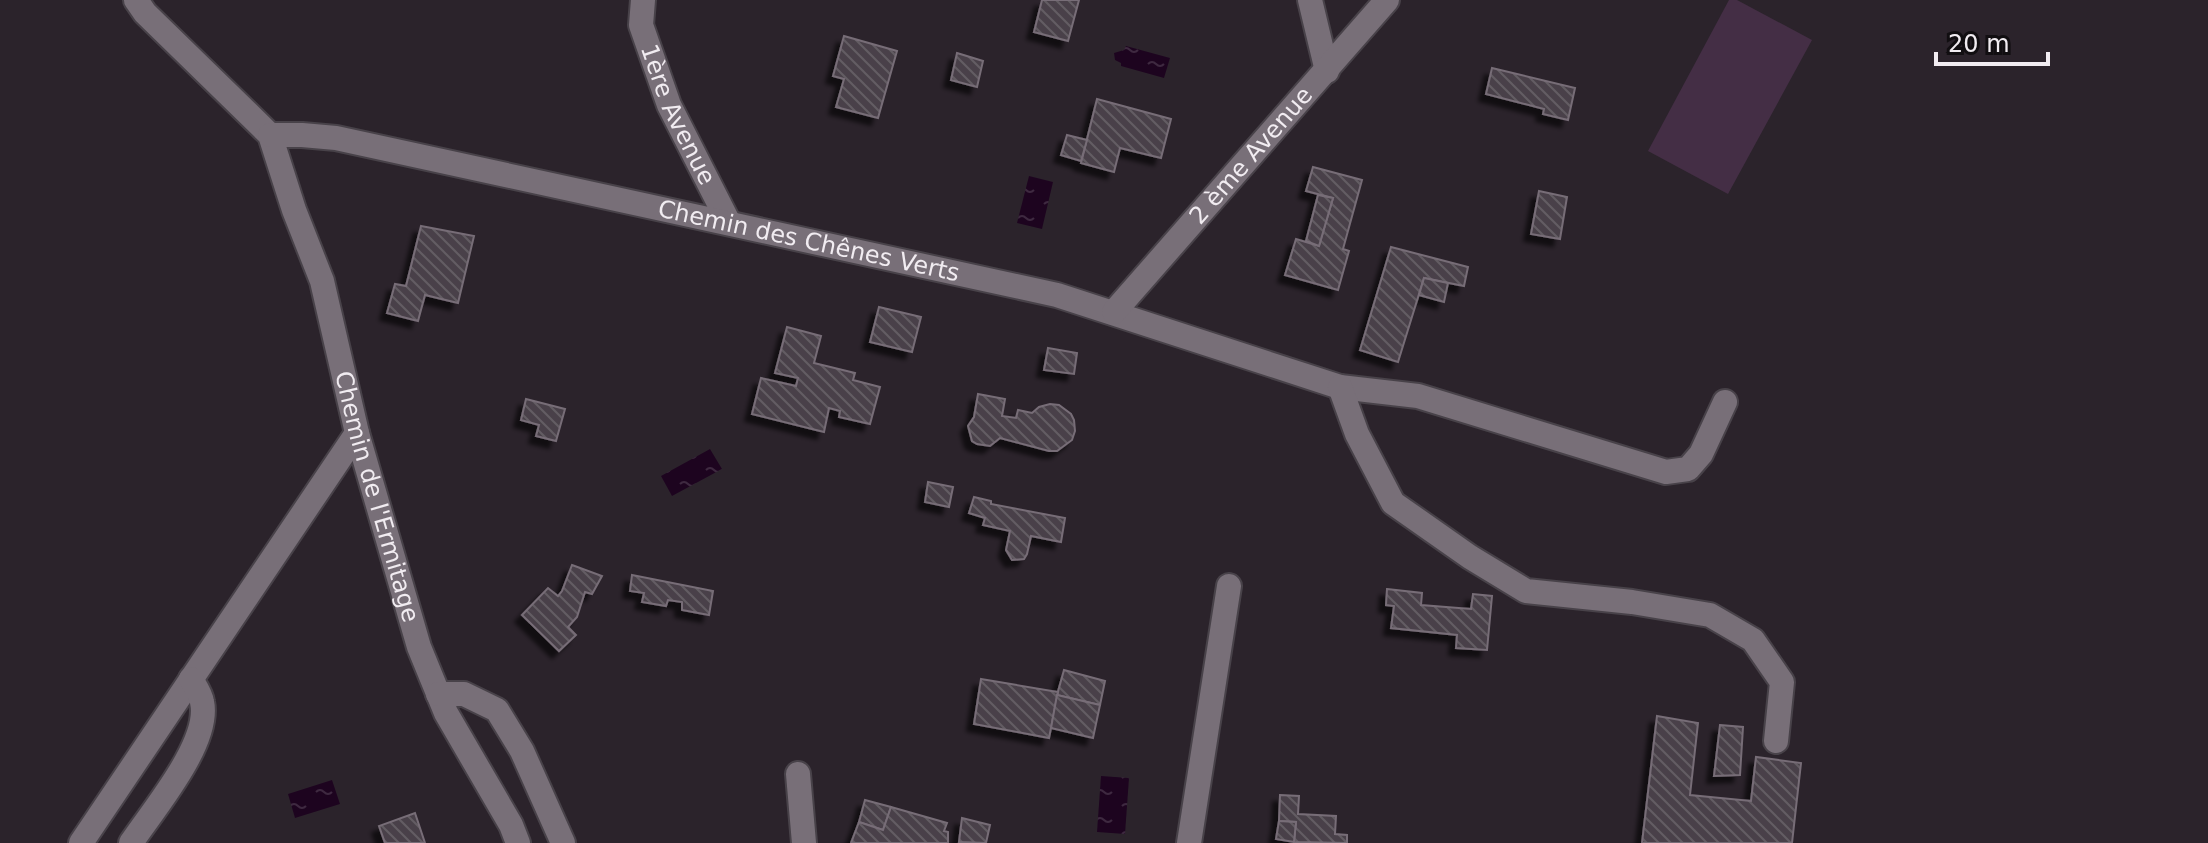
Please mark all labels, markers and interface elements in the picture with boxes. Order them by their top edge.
scale bar [1936,16,2048,66]
text: 20 m [1948,30,2010,58]
street label: 1ère Avenue [635,41,721,189]
street label: 2 ème Avenue [1184,81,1318,230]
street label: Chemin des Chênes Verts [655,195,962,287]
street label: Chemin de l'Ermitage [329,368,425,625]

